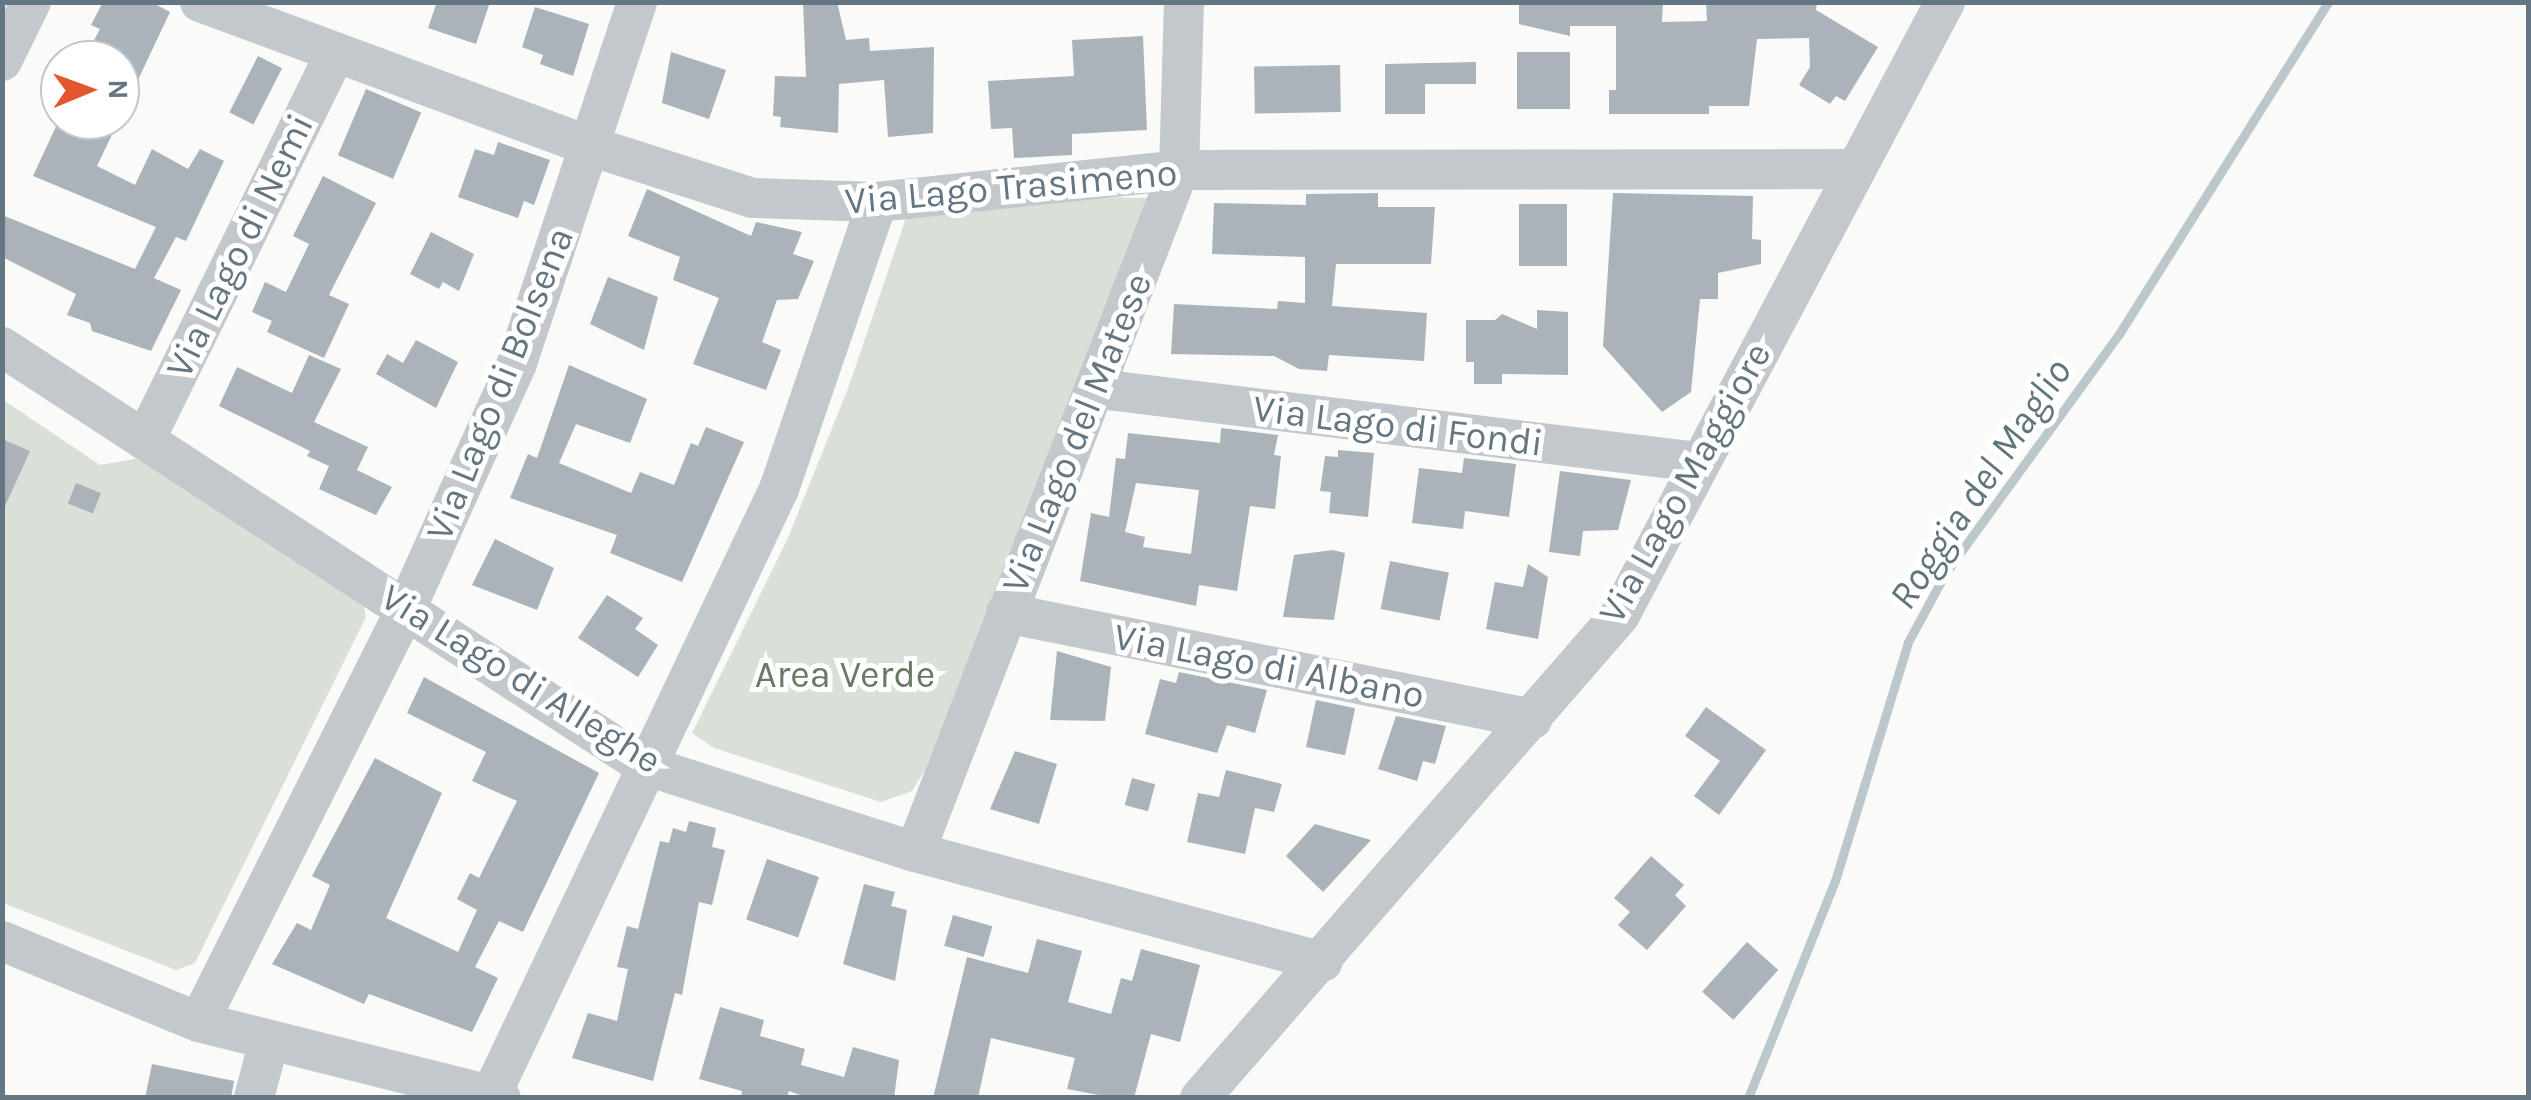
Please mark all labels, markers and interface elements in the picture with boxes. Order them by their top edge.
north arrow [40,40,140,140]
text: N [102,79,135,100]
street label: Via Lago di Nemi [156,107,324,385]
street label: Via Lago Trasimeno [843,150,1179,224]
street label: Via Lago di Bolsena [416,221,584,547]
street label: Via Lago del Matese [992,267,1162,599]
street label: Via Lago Maggiore [1589,335,1781,631]
water label: Roggia del Maglio [1878,350,2082,618]
street label: Via Lago di Fondi [1250,386,1546,466]
street label: Via Lago di Alleghe [372,574,670,784]
street label: Via Lago di Albano [1110,614,1428,718]
park label: Area Verde [755,652,935,698]

